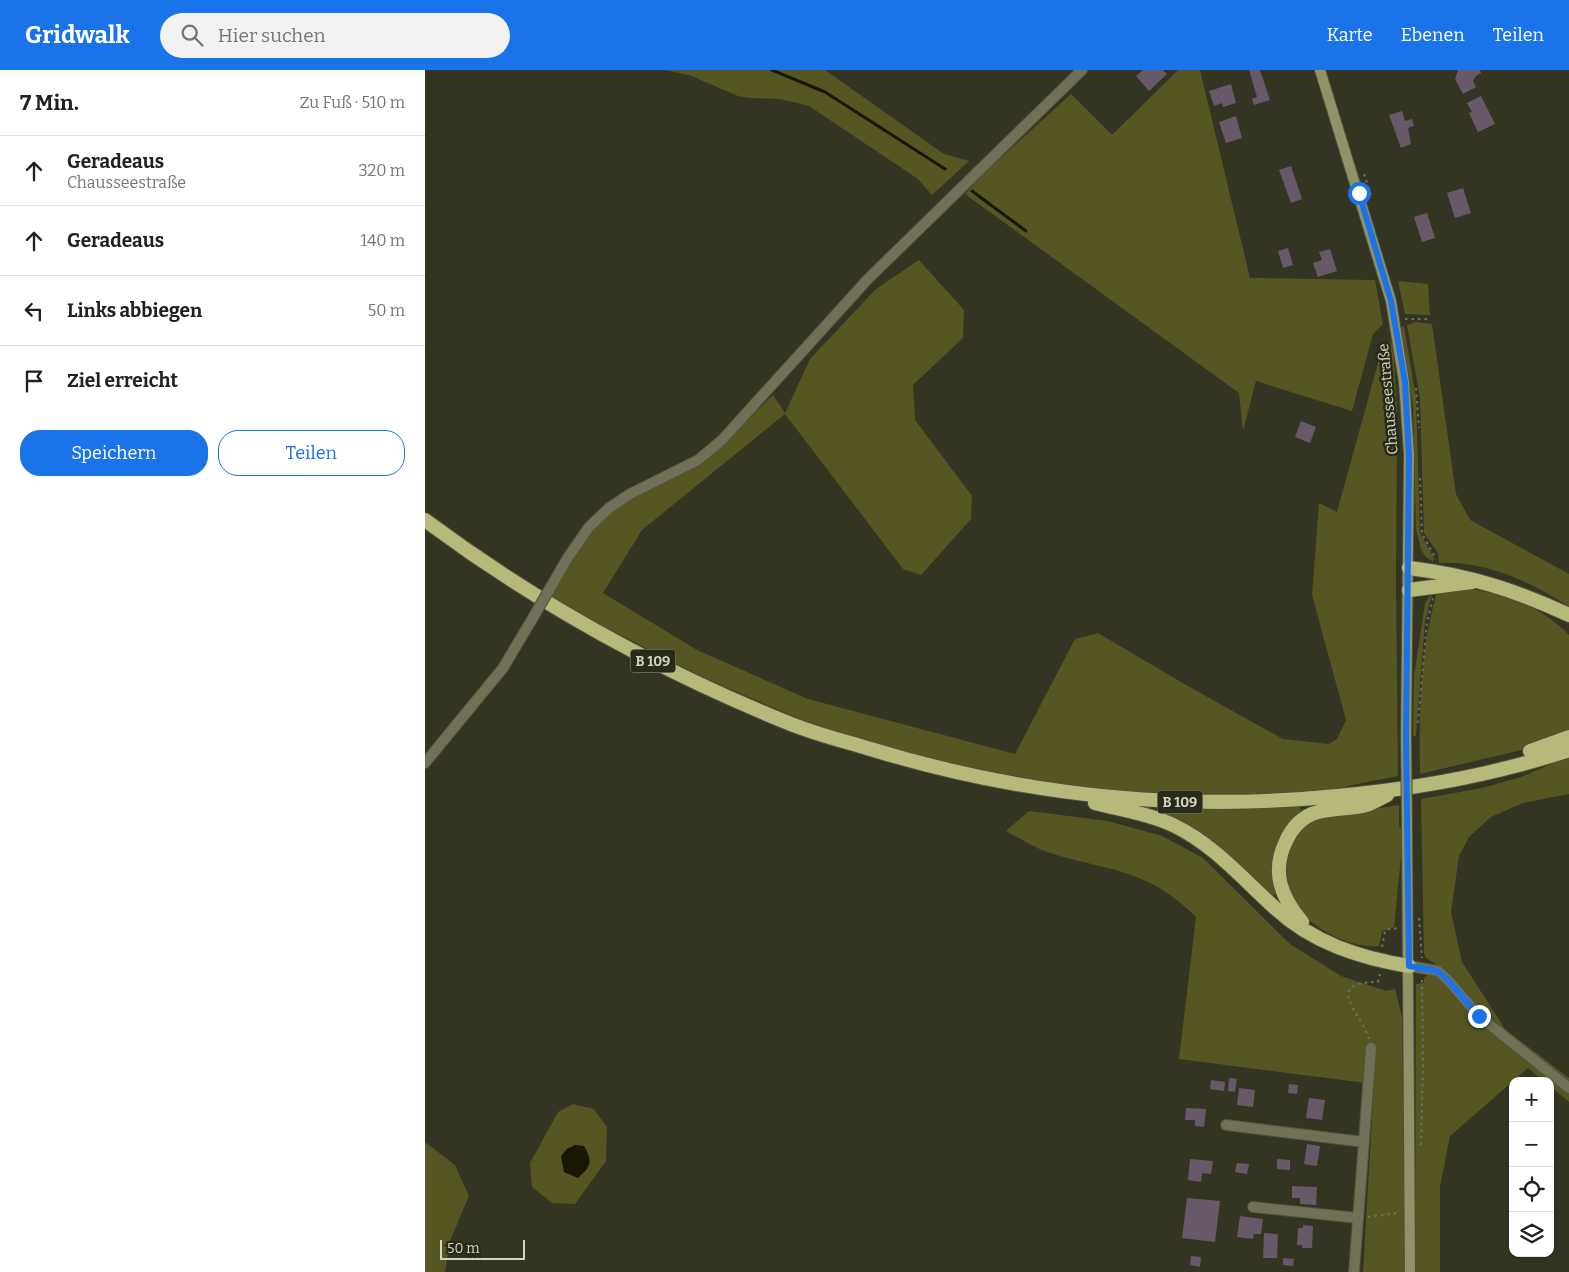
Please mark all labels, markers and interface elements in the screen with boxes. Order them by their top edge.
search box [160,13,510,58]
text: Gridwalk [25,21,130,49]
icon: search [178,21,206,49]
text: Hier suchen [218,24,326,47]
text: Karte [1327,24,1373,46]
text: Ebenen [1401,24,1465,46]
text: Teilen [1493,24,1544,46]
text: 7 Min. [20,90,79,116]
text: Zu Fuß · 510 m [300,93,405,112]
text: Geradeaus [67,150,164,173]
icon: ahead [20,157,48,185]
text: 320 m [358,161,405,180]
text: Chausseestraße [67,173,186,192]
route start [1348,182,1371,205]
icon: ahead [20,227,48,255]
text: Geradeaus [67,229,164,252]
text: 140 m [360,231,405,250]
icon: left [20,297,48,325]
text: Links abbiegen [67,299,202,322]
text: 50 m [368,301,405,320]
street label: Chausseestraße [1374,343,1402,455]
icon: arrive [20,367,48,395]
text: Ziel erreicht [67,369,178,392]
button: Speichern [20,430,208,476]
button: Teilen [218,430,405,476]
road number: B 109 [631,650,675,672]
road number: B 109 [1157,790,1203,814]
route end [1468,1005,1491,1028]
map controls [1509,1077,1554,1257]
button: + [1509,1077,1554,1122]
button: − [1509,1122,1554,1167]
button: locate [1509,1167,1554,1212]
button: layers [1509,1212,1554,1257]
scale bar [440,1237,525,1260]
text: 50 m [447,1240,480,1257]

